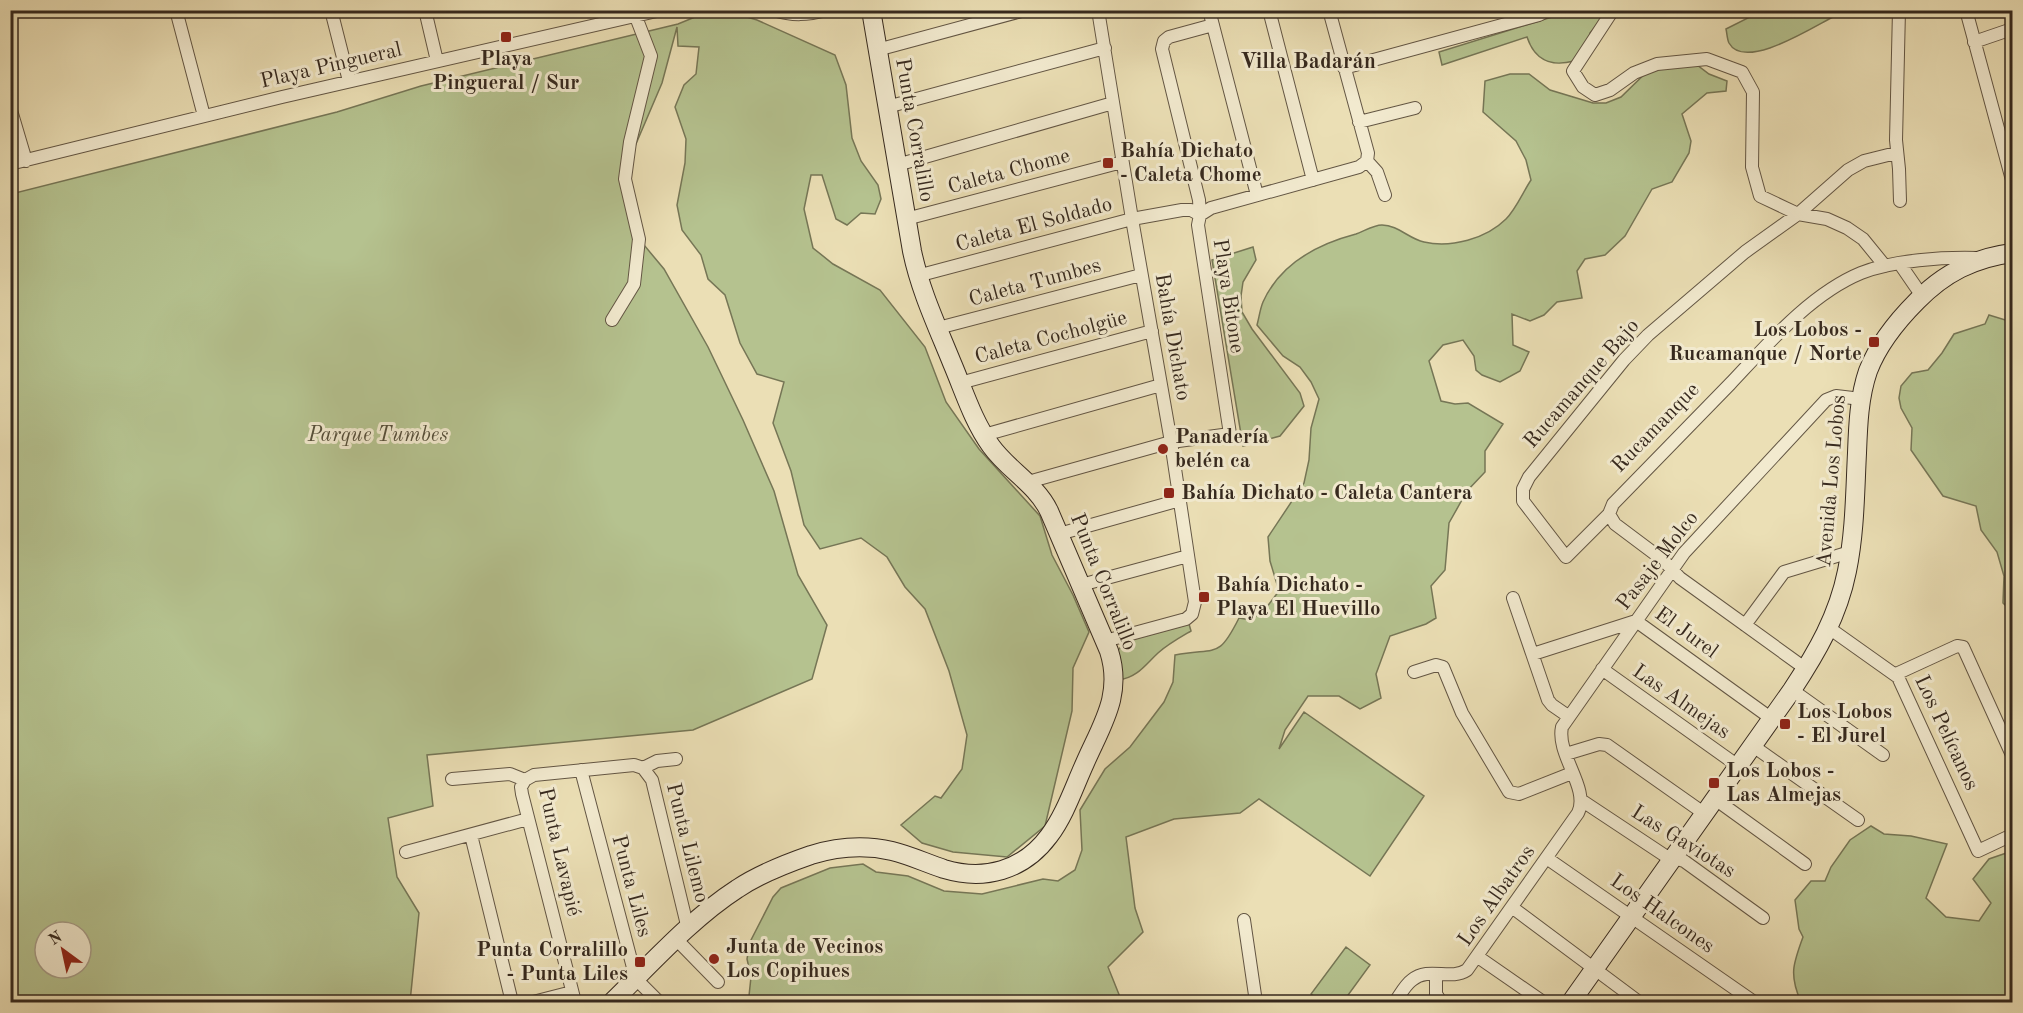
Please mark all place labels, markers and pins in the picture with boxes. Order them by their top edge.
marker: Playa Pingueral / Sur [499,30,513,44]
place label: Playa Pingueral / Sur [433,49,579,94]
place label: Bahía Dichato - Caleta Chome [1120,141,1262,186]
marker: Bahía Dichato - Caleta Chome [1101,156,1115,170]
place label: Los Lobos - Rucamanque / Norte [1669,320,1862,365]
marker: Los Lobos - Rucamanque / Norte [1867,335,1881,349]
place label: Panadería belén ca [1175,427,1269,472]
marker: Panadería belén ca [1156,442,1170,456]
place label: Bahía Dichato - Caleta Cantera [1181,483,1473,504]
marker: Bahía Dichato - Caleta Cantera [1162,486,1176,500]
place label: Bahía Dichato - Playa El Huevillo [1216,575,1381,620]
marker: Bahía Dichato - Playa El Huevillo [1197,590,1211,604]
place label: Los Lobos - El Jurel [1797,702,1892,747]
marker: Los Lobos - El Jurel [1778,717,1792,731]
place label: Los Lobos - Las Almejas [1726,761,1841,806]
marker: Los Lobos - Las Almejas [1707,776,1721,790]
place label: Junta de Vecinos Los Copihues [726,937,883,982]
place label: Punta Corralillo - Punta Liles [476,940,628,985]
marker: Junta de Vecinos Los Copihues [707,952,721,966]
marker: Punta Corralillo - Punta Liles [633,955,647,969]

